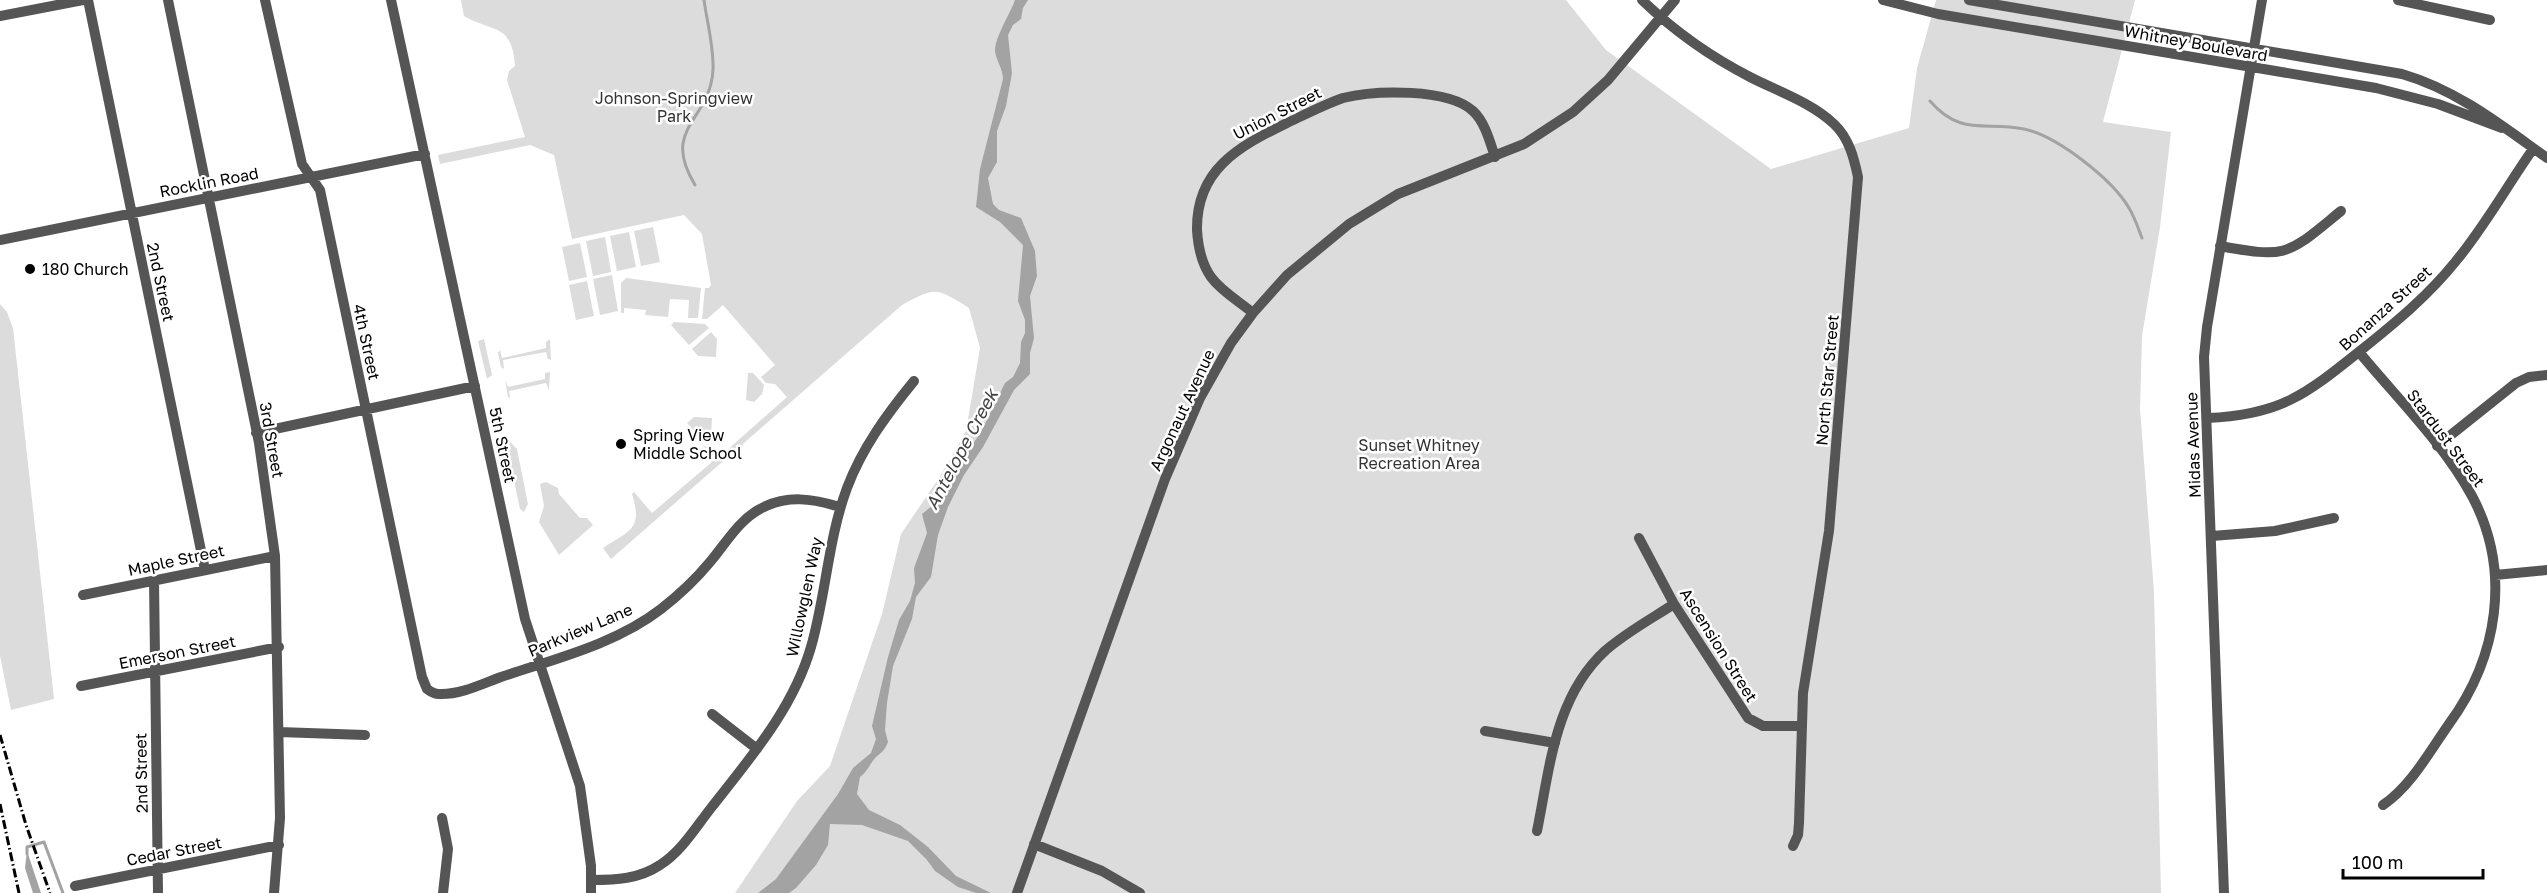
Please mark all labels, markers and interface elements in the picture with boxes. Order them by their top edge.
street label: Whitney Boulevard [2123,21,2269,65]
street label: Union Street [1229,82,1325,144]
park label: Johnson-Springview Park [595,88,753,126]
street label: Rocklin Road [158,163,260,201]
street label: 2nd Street [143,241,179,323]
place label: 180 Church [42,259,128,279]
street label: Bonanza Street [2335,261,2435,355]
marker: 180 Church [23,262,37,276]
street label: 4th Street [349,302,385,382]
street label: North Star Street [1811,314,1843,446]
street label: Argonaut Avenue [1145,346,1219,474]
water label: Antelope Creek [920,383,1003,513]
street label: Stardust Street [2403,385,2489,491]
street label: Midas Avenue [2181,392,2205,498]
street label: 3rd Street [255,401,289,479]
street label: 5th Street [485,405,521,485]
place label: Spring View Middle School [633,425,742,463]
park label: Sunset Whitney Recreation Area [1358,435,1480,473]
marker: Spring View Middle School [614,437,628,451]
street label: Willowglen Way [782,535,827,659]
street label: Maple Street [126,540,226,580]
street label: Ascension Street [1676,584,1762,706]
street label: Parkview Lane [525,599,635,661]
street label: Emerson Street [117,631,237,673]
street label: 2nd Street [130,733,152,813]
street label: Cedar Street [125,832,223,870]
scale bar [2343,842,2482,880]
text: 100 m [2352,851,2403,873]

